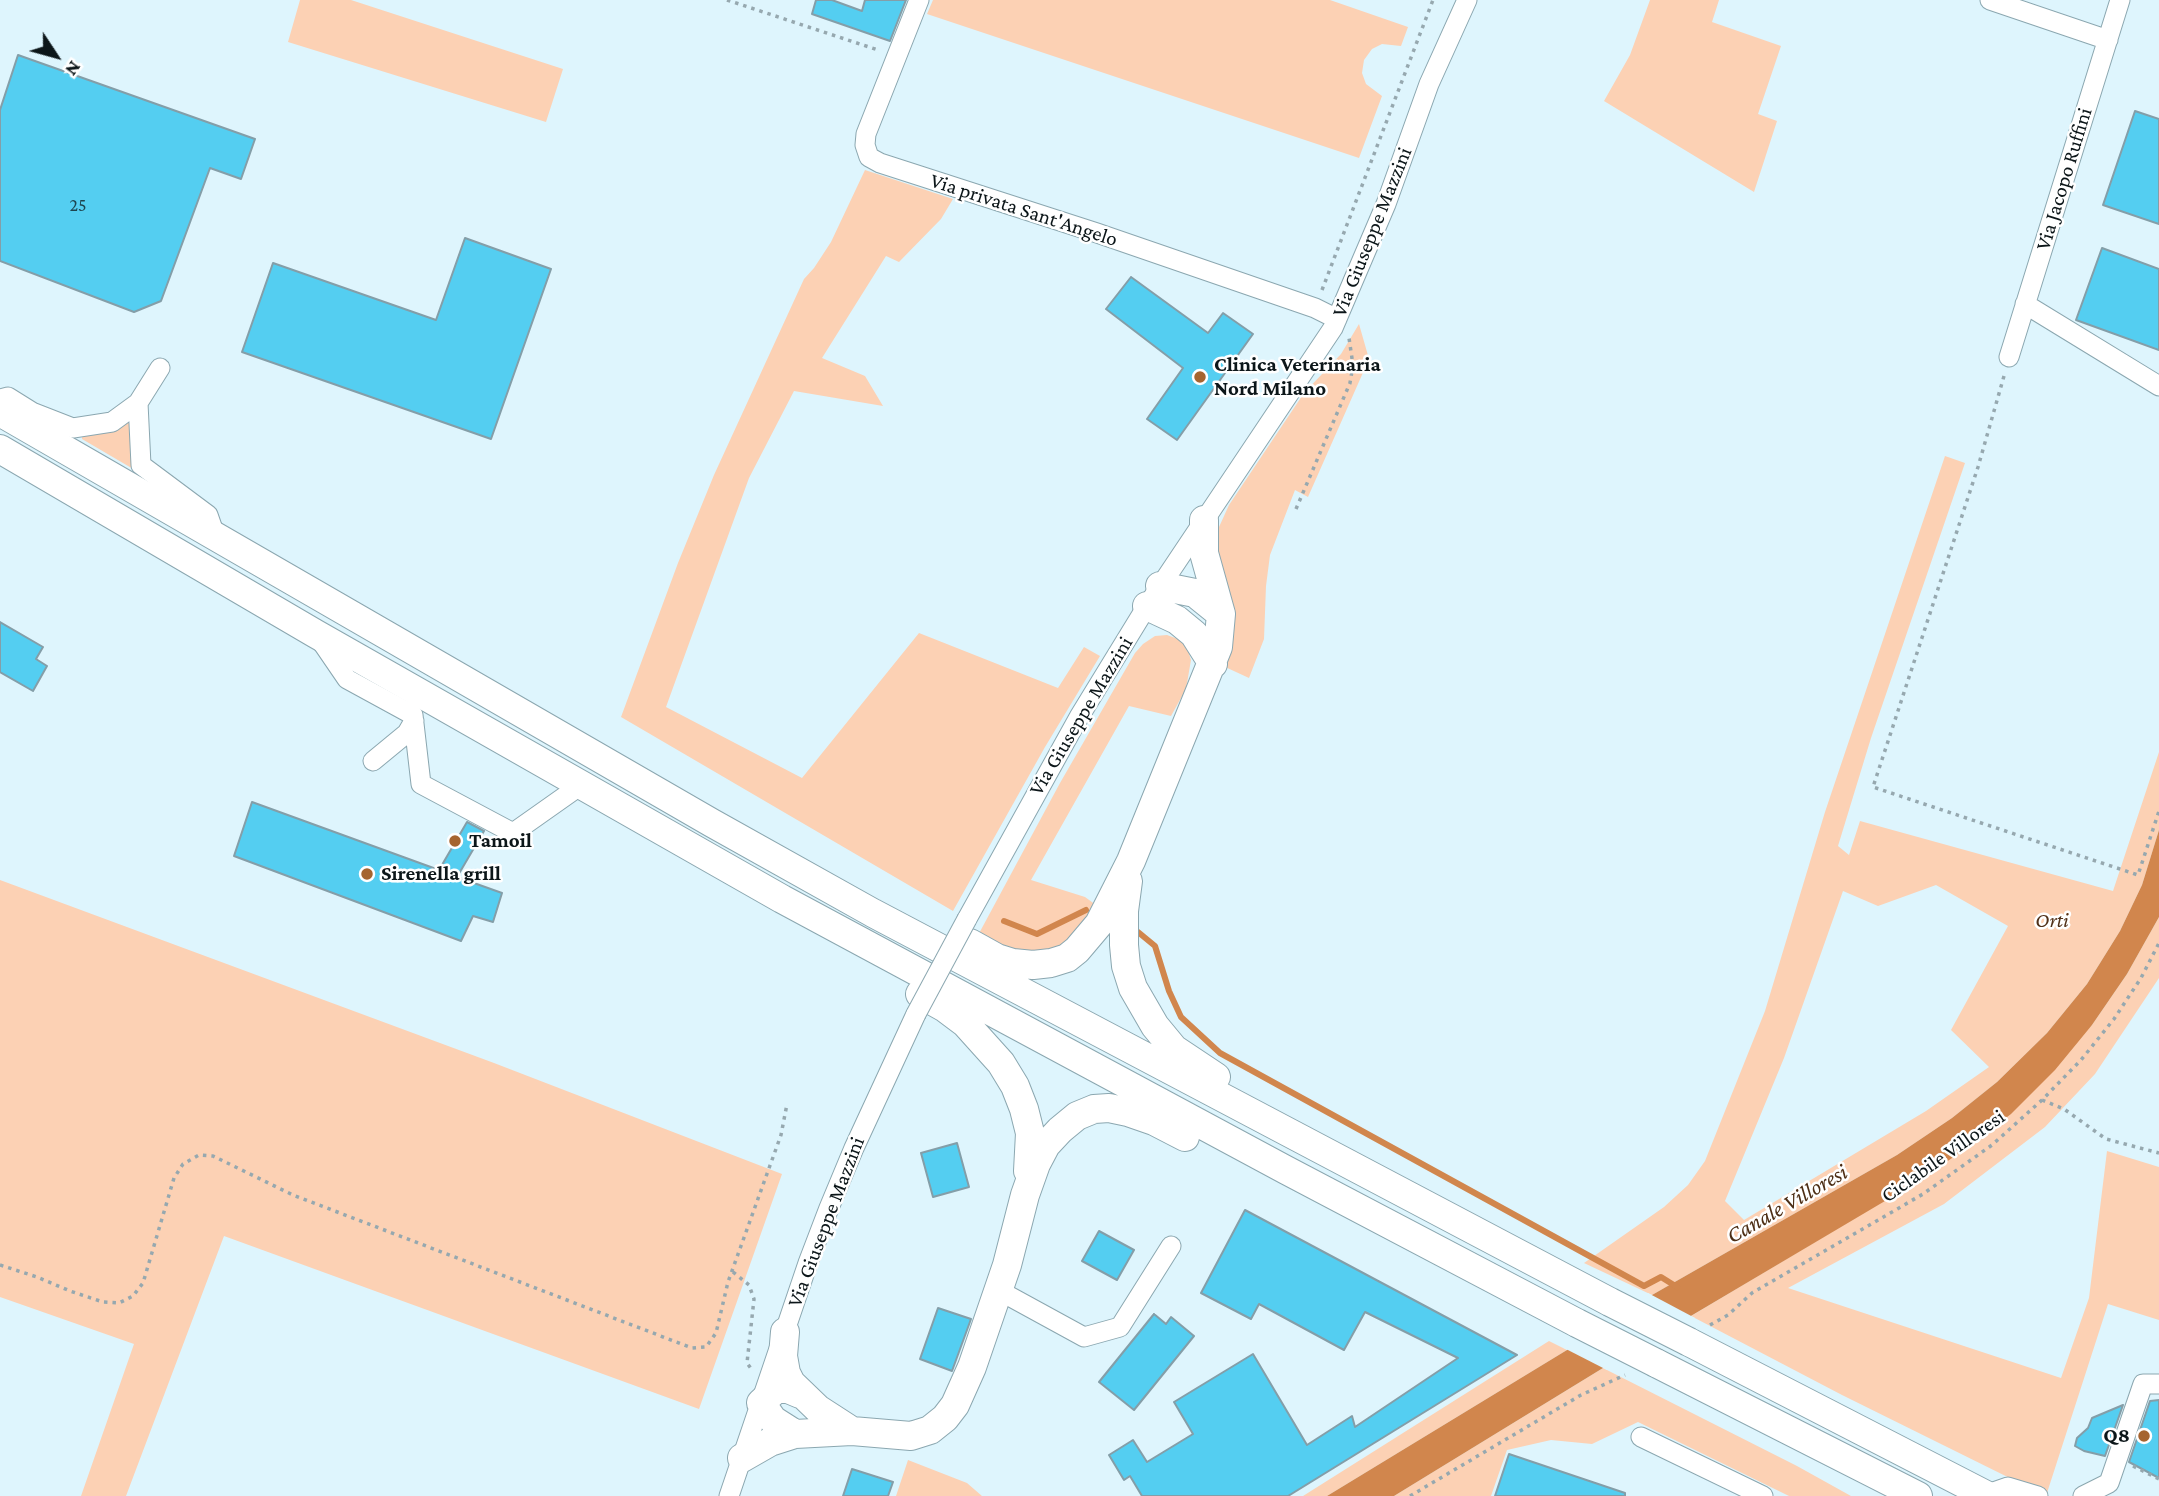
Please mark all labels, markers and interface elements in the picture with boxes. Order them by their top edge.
north arrow [21,21,91,91]
text: N [61,57,86,80]
street label: Via Jacopo Ruffini [2030,105,2098,253]
street label: Via Giuseppe Mazzini [1326,144,1418,320]
street label: Via privata Sant'Angelo [927,168,1121,252]
house number: 25 [69,194,87,216]
place label: Clinica Veterinaria Nord Milano [1214,352,1381,402]
marker: Clinica Veterinaria Nord Milano [1192,369,1208,385]
street label: Via Giuseppe Mazzini [1024,632,1138,800]
place label: Tamoil [469,828,532,854]
marker: Tamoil [447,833,463,849]
place label: Sirenella grill [381,861,501,887]
marker: Sirenella grill [359,866,375,882]
park label: Orti [2035,908,2069,934]
street label: Ciclabile Villoresi [1876,1104,2010,1208]
street label: Via Giuseppe Mazzini [782,1133,870,1311]
water label: Canale Villoresi [1722,1158,1852,1250]
place label: Q8 [2103,1423,2130,1449]
marker: Q8 [2136,1428,2152,1444]

